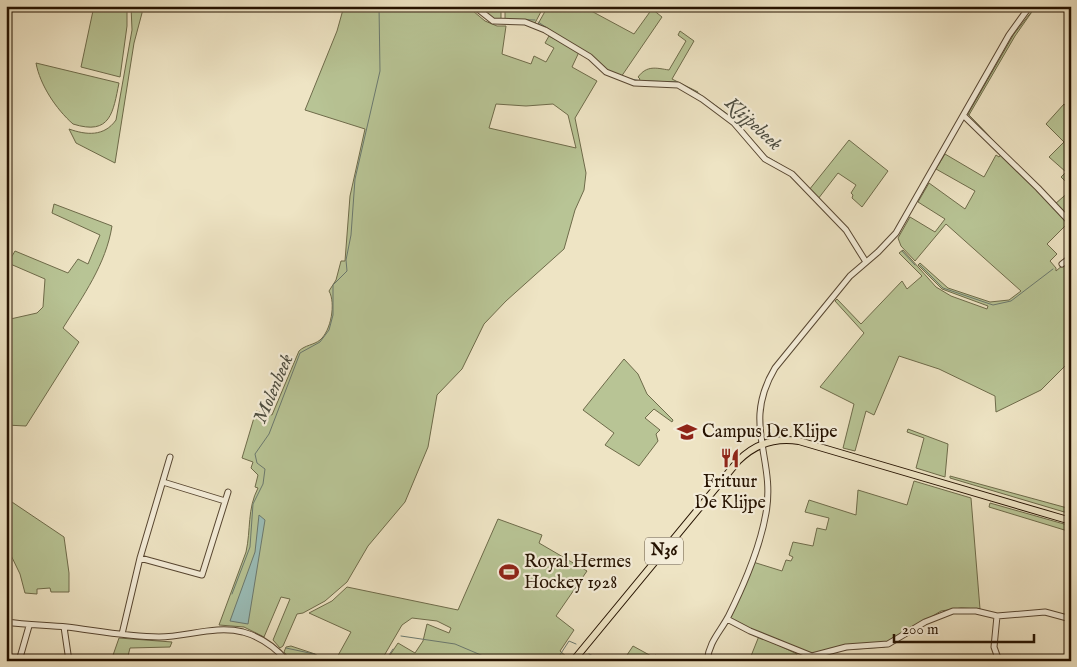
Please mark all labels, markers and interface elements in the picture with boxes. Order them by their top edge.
water label: Klijpebeek [719,91,787,157]
water label: Molenbeek [249,350,299,427]
school or university icon: Campus De Klijpe [676,421,698,443]
place label: Campus De Klijpe [702,421,837,444]
restaurant icon: Frituur De Klijpe [719,447,741,469]
place label: Frituur De Klijpe [694,471,766,515]
road number: N36 [645,538,683,564]
place label: Royal Hermes Hockey 1928 [524,551,631,595]
sports icon: Royal Hermes Hockey 1928 [498,561,520,583]
scale bar [894,612,1034,644]
text: 200 m [902,620,939,639]

